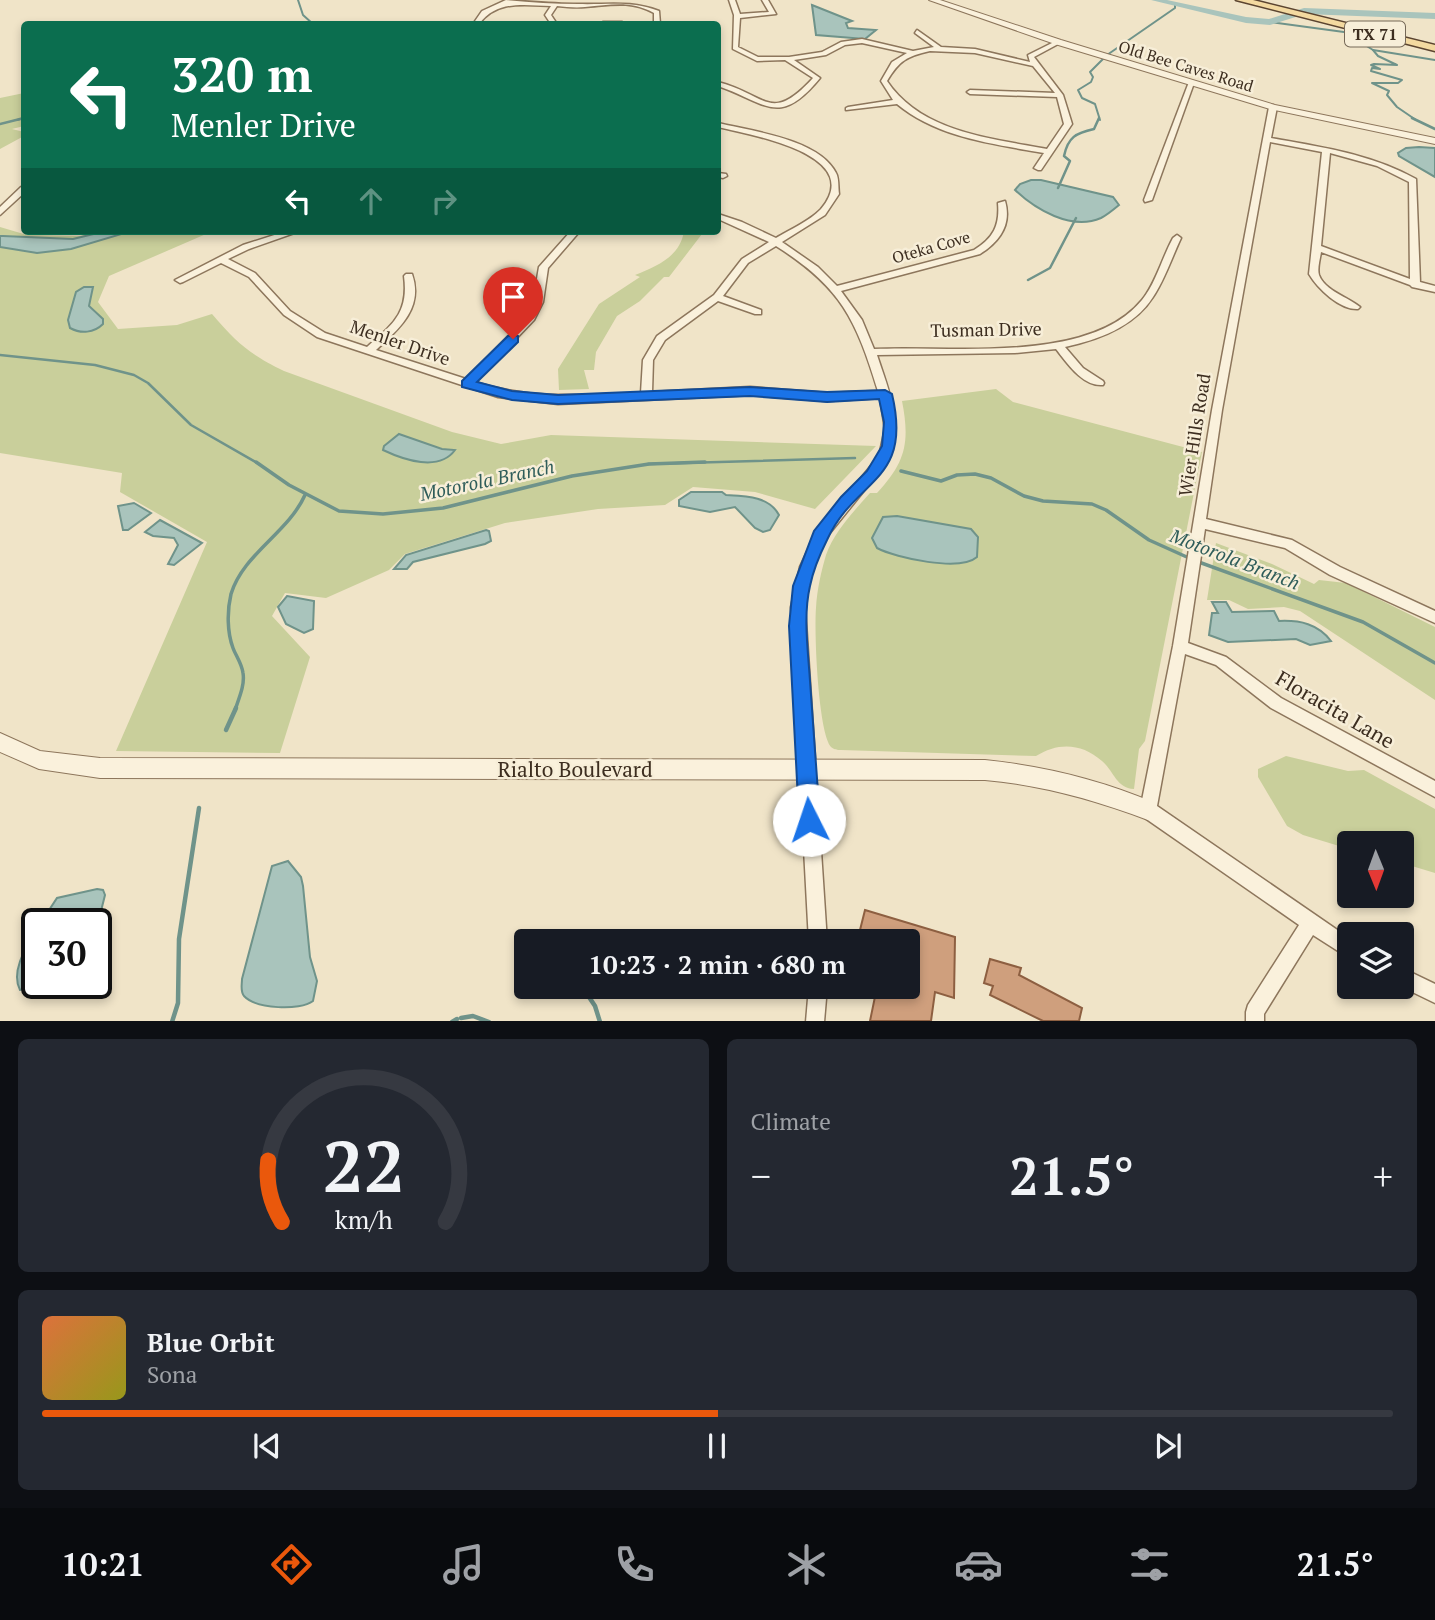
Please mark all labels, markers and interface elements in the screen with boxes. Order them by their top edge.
road number: TX 71 [1345,22,1405,46]
street label: Old Bee Caves Road [1116,35,1256,97]
text: 320 m [171,41,313,106]
icon: left [56,49,147,140]
text: Menler Drive [171,104,356,146]
icon: left [279,182,317,220]
icon: ahead [352,182,390,220]
icon: right [425,182,463,220]
street label: Oteka Cove [889,225,973,269]
pin [483,267,543,339]
icon: arrive [494,278,532,316]
street label: Menler Drive [347,314,453,370]
street label: Tusman Drive [930,316,1042,342]
street label: Wier Hills Road [1172,372,1216,498]
water label: Motorola Branch [416,453,556,506]
water label: Motorola Branch [1166,522,1304,595]
street label: Floracita Lane [1271,664,1400,754]
street label: Rialto Boulevard [497,755,653,783]
position arrow [772,783,846,857]
north arrow [1337,831,1414,908]
map controls [1337,831,1414,999]
speed limit sign: 30 [21,908,112,999]
button: layers [1337,922,1414,999]
text: 10:23 · 2 min · 680 m [588,947,846,981]
text: Climate [751,1106,831,1137]
text: 22 [322,1116,404,1213]
text: 21.5° [1009,1141,1134,1210]
text: − [751,1151,771,1201]
text: + [1373,1151,1393,1201]
text: km/h [334,1202,392,1235]
text: Blue Orbit [147,1325,275,1359]
text: Sona [147,1359,197,1390]
icon: previous [248,1427,286,1465]
icon: pause [698,1427,736,1465]
icon: next [1149,1427,1187,1465]
icon: directions [267,1540,316,1589]
icon: music [439,1540,488,1589]
icon: phone [610,1540,659,1589]
icon: climate [782,1540,831,1589]
icon: car [954,1540,1003,1589]
icon: filters [1125,1540,1174,1589]
text: 10:21 [61,1543,145,1585]
text: 21.5° [1297,1543,1374,1585]

